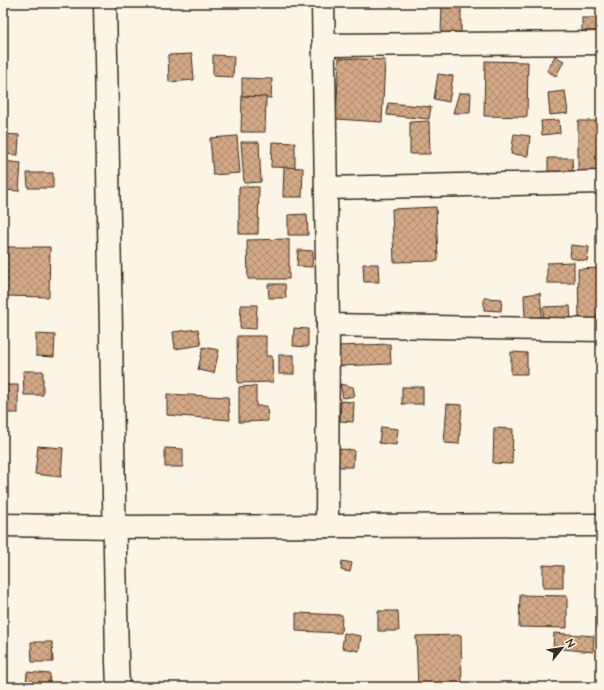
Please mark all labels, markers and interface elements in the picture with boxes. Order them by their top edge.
north arrow [542,628,582,668]
text: N [562,637,578,650]

